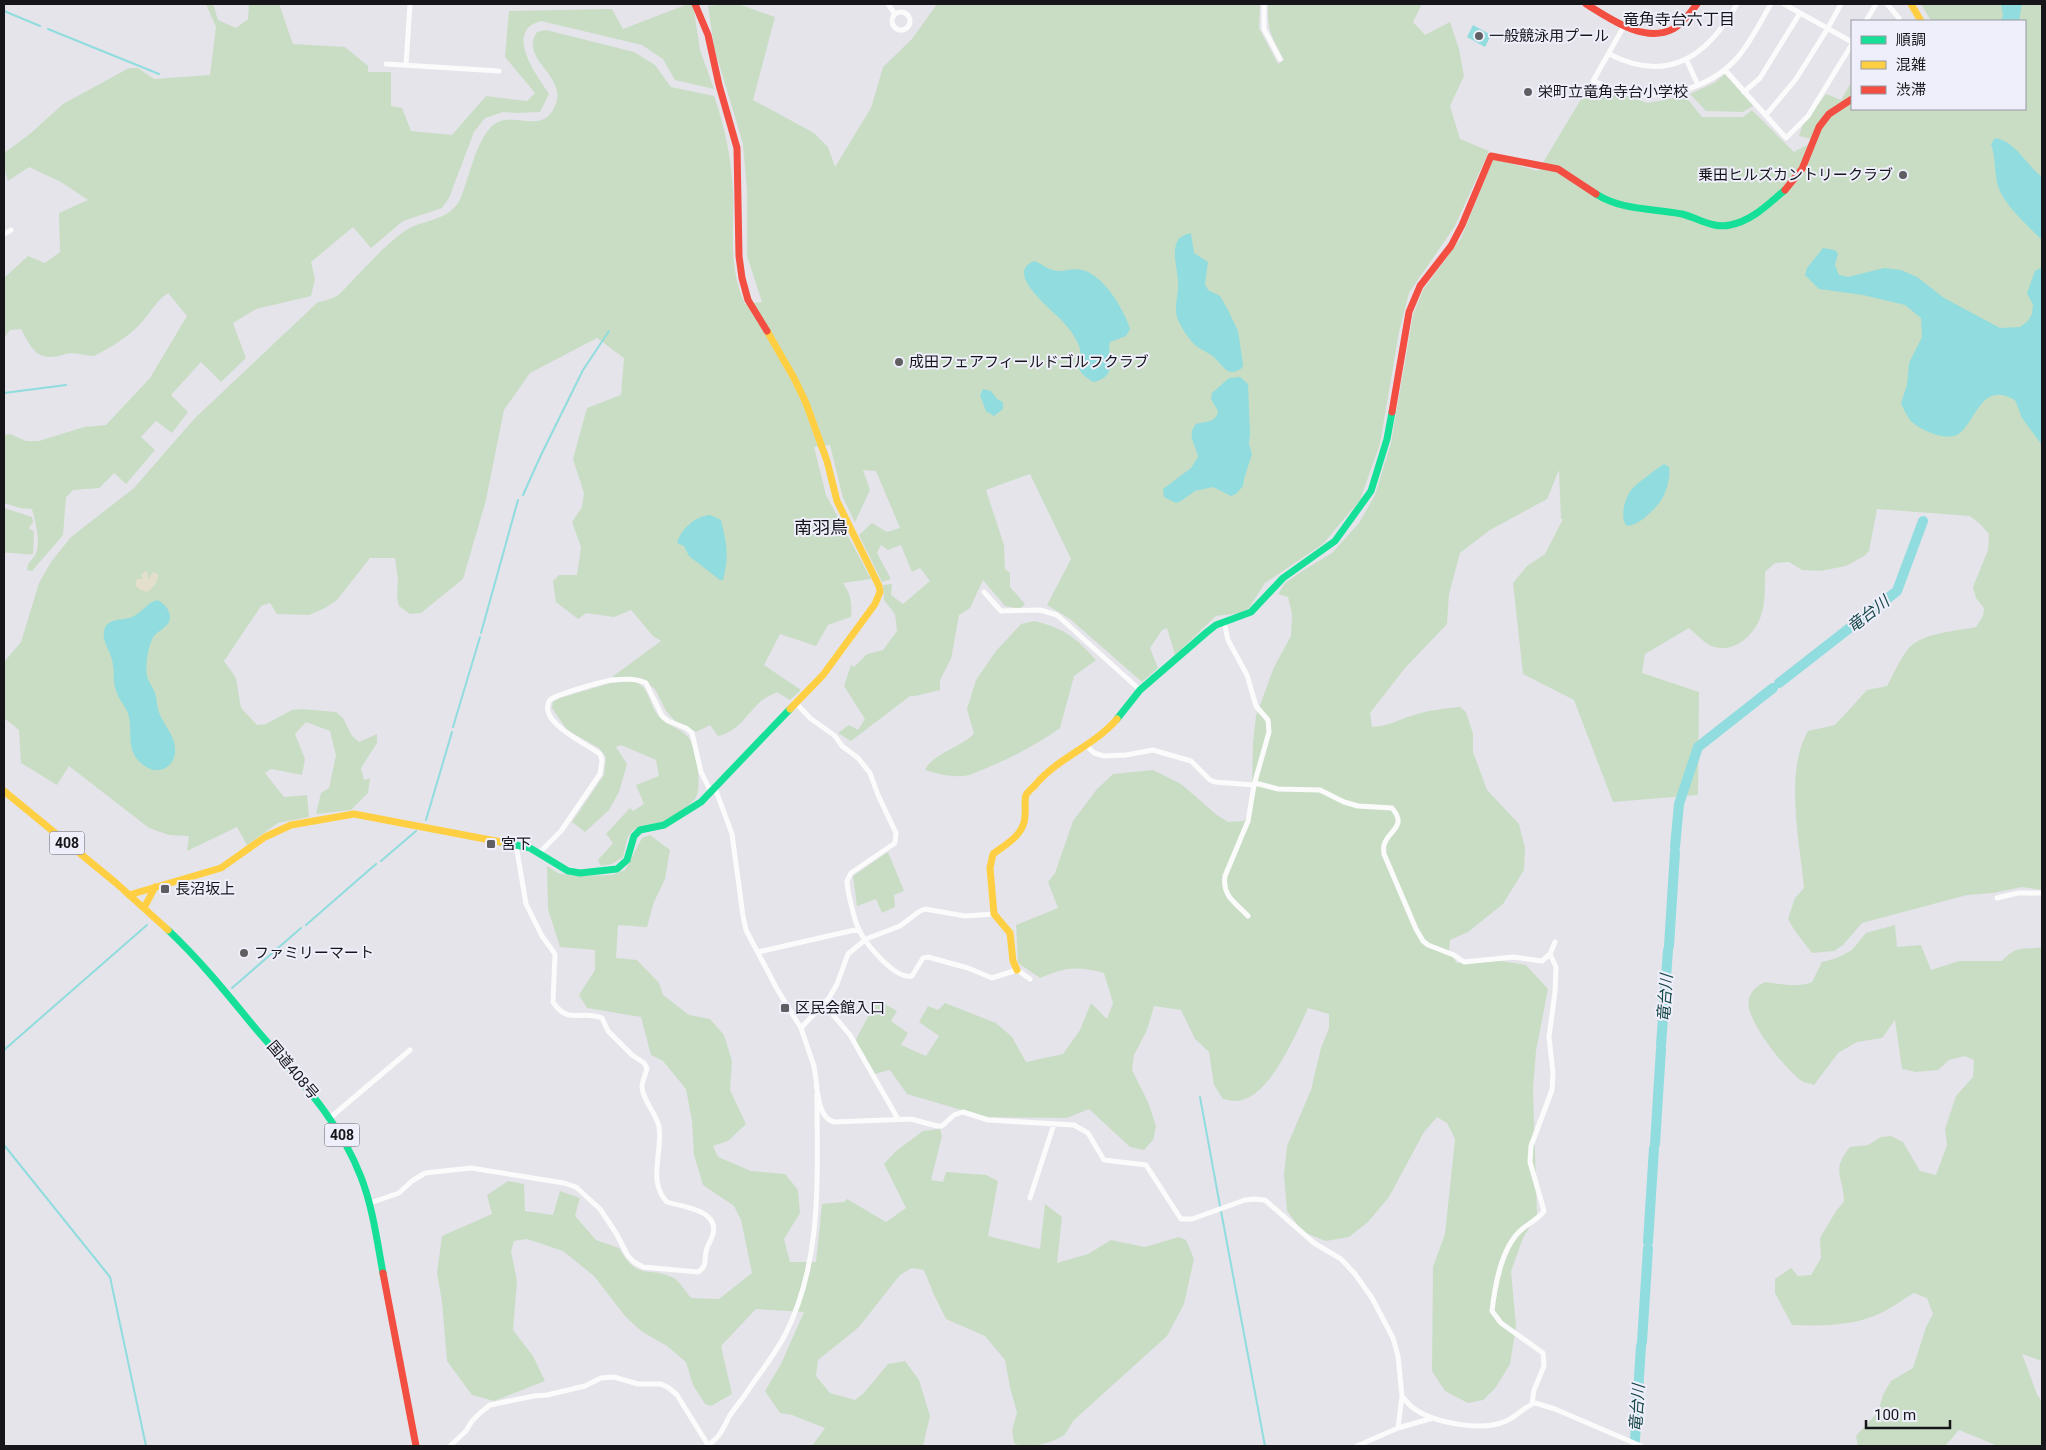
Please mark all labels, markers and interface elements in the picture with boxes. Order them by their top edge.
district label: 竜角寺台六丁目 [1623,10,1735,29]
legend [1851,20,2026,110]
place label: 一般競泳用プール [1489,27,1609,45]
marker: 一般競泳用プール [1473,30,1485,42]
text: 順調 [1896,31,1926,49]
text: 混雑 [1896,56,1926,74]
text: 渋滞 [1896,81,1926,99]
place label: 栄町立竜角寺台小学校 [1538,83,1688,101]
marker: 栄町立竜角寺台小学校 [1522,86,1534,98]
place label: 乗田ヒルズカントリークラブ [1698,166,1893,184]
marker: 乗田ヒルズカントリークラブ [1897,169,1909,181]
place label: 成田フェアフィールドゴルフクラブ [909,353,1149,371]
marker: 成田フェアフィールドゴルフクラブ [893,356,905,368]
district label: 南羽鳥 [794,517,848,538]
water label: 竜台川 [1843,591,1894,636]
road number: 408 [50,831,84,854]
place label: 宮下 [501,835,531,853]
marker: 宮下 [485,838,497,850]
place label: 長沼坂上 [175,880,235,898]
marker: 長沼坂上 [159,883,171,895]
place label: ファミリーマート [254,944,374,962]
marker: ファミリーマート [238,947,250,959]
water label: 竜台川 [1654,971,1676,1023]
place label: 区民会館入口 [795,999,885,1017]
marker: 区民会館入口 [779,1002,791,1014]
street label: 国道408号 [264,1037,322,1103]
road number: 408 [324,1124,360,1146]
water label: 竜台川 [1626,1381,1648,1433]
scale bar [1866,1398,1950,1430]
text: 100 m [1874,1406,1916,1424]

